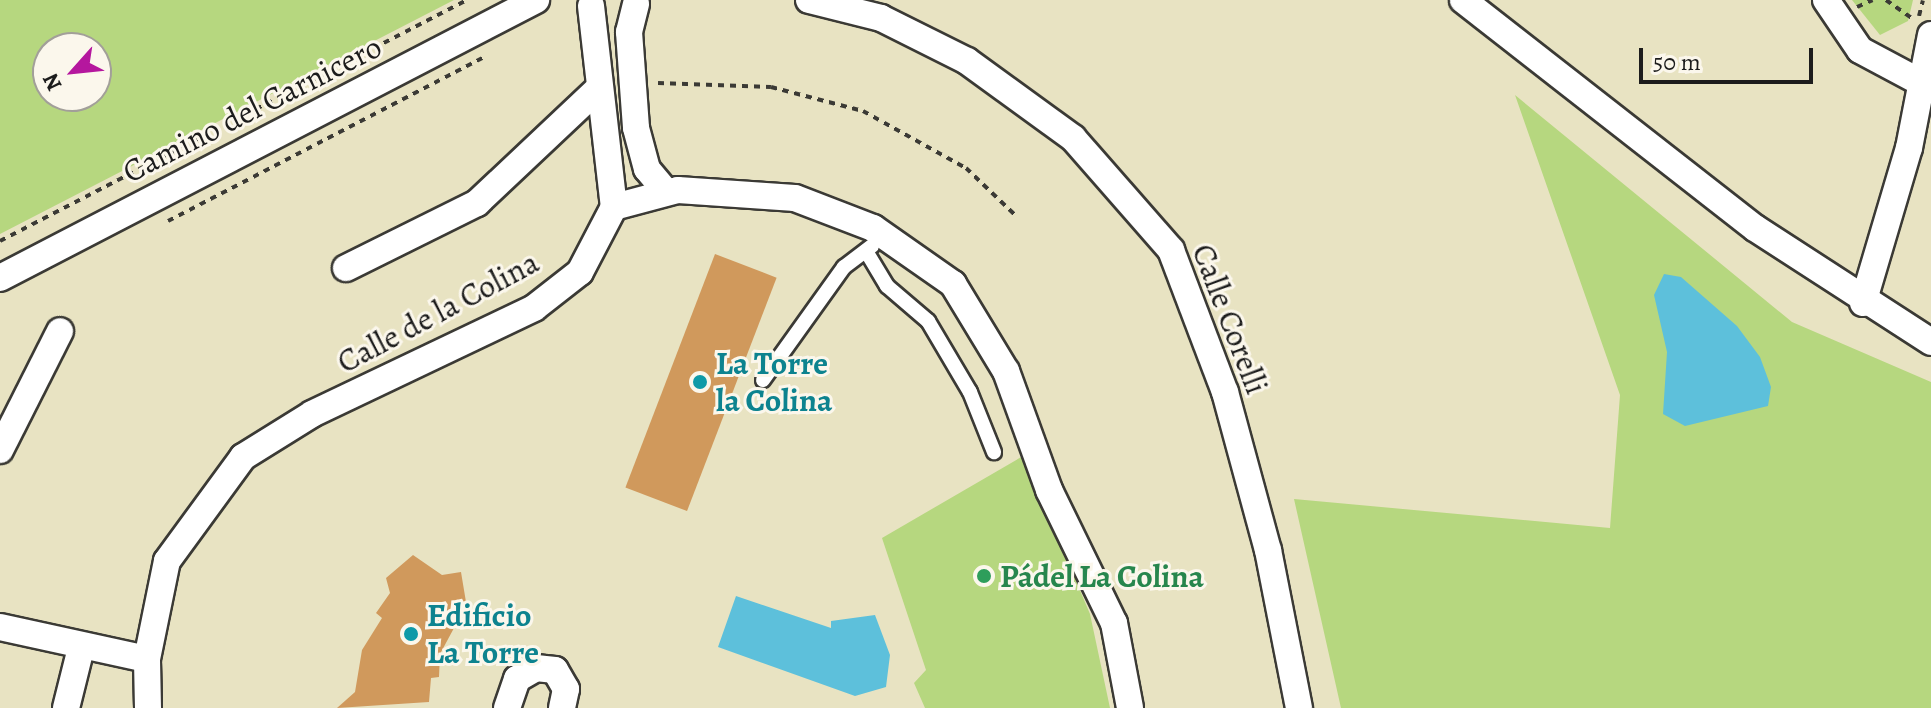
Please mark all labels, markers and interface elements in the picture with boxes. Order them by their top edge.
street label: Camino del Carnicero [116,27,388,191]
north arrow [32,32,112,112]
scale bar [1643,32,1817,82]
text: 50 m [1653,46,1701,78]
text: N [35,68,69,96]
street label: Calle Corelli [1184,239,1276,399]
street label: Calle de la Colina [331,243,545,381]
place label: La Torre la Colina [716,345,832,420]
marker: La Torre la Colina [691,373,709,391]
place label: Pádel La Colina [1000,557,1204,595]
marker: Pádel La Colina [975,567,993,585]
place label: Edificio La Torre [427,597,539,672]
marker: Edificio La Torre [402,625,420,643]

